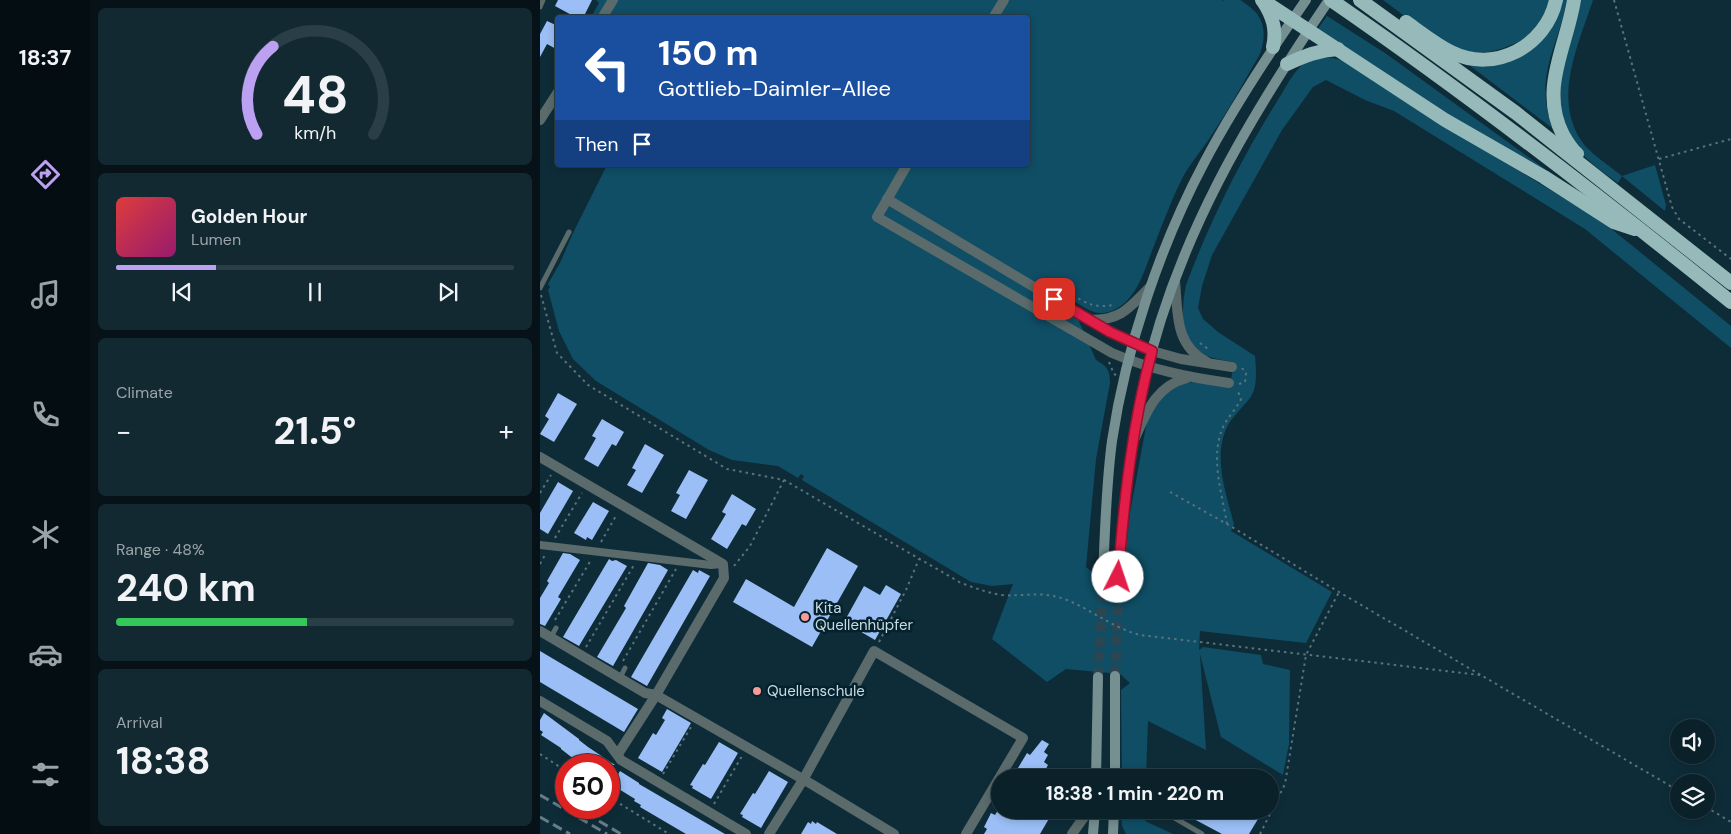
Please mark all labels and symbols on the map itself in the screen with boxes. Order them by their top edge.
pin [1033,278,1075,320]
position arrow [1091,550,1143,602]
place label: Kita Quellenhüpfer [815,598,913,635]
marker: Kita Quellenhüpfer [799,611,811,623]
place label: Quellenschule [767,681,865,701]
marker: Quellenschule [751,685,763,697]
speed limit sign: 50 [555,754,620,819]

